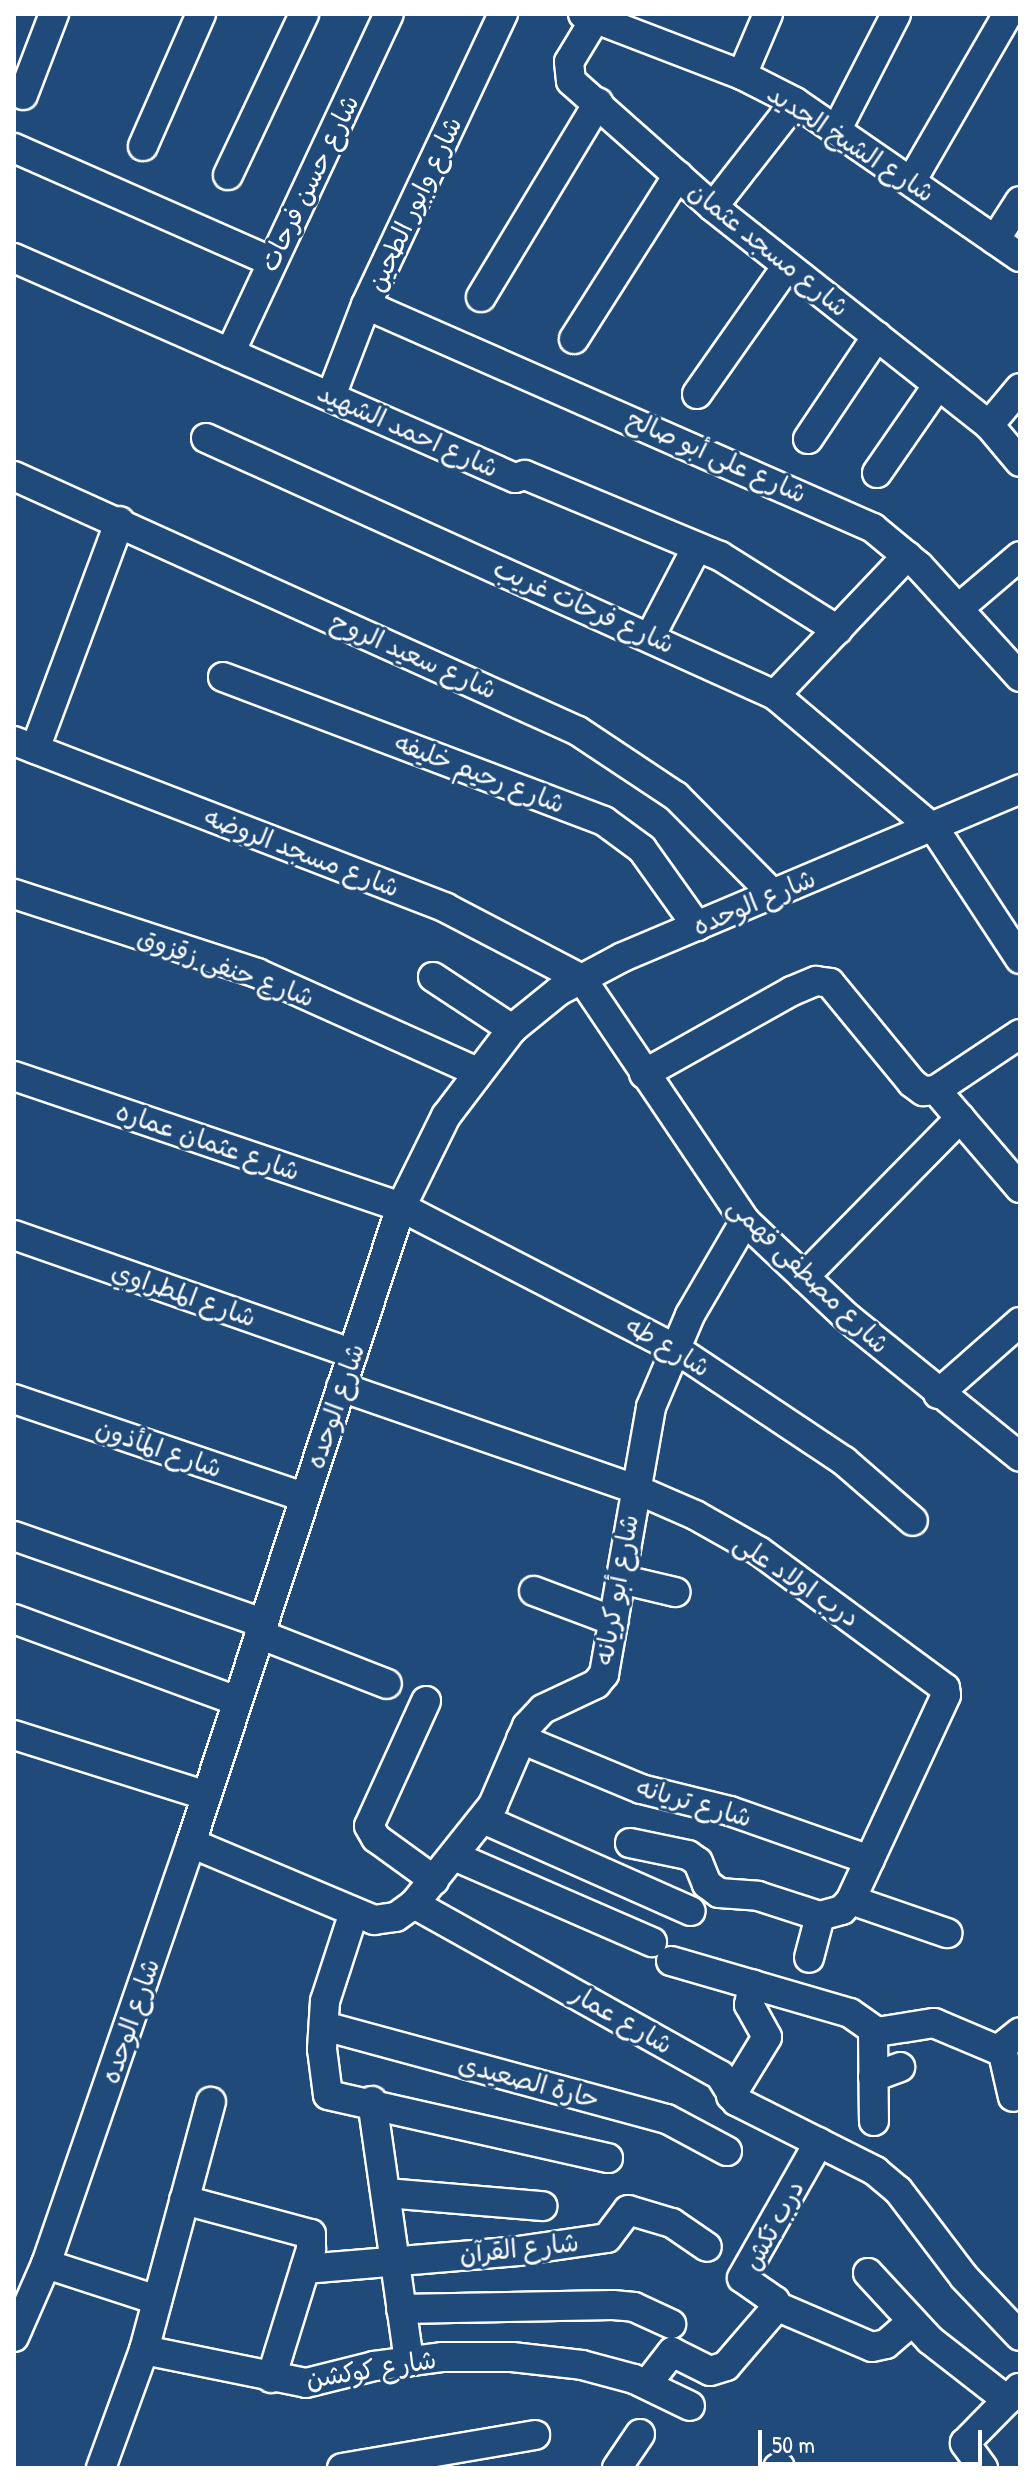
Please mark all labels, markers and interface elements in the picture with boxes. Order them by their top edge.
street label: شارع الشيخ الجديد [762,77,940,209]
street label: شارع حسن فرحات [253,90,365,276]
street label: شارع وابور الطحين [360,112,468,296]
street label: شارع مسجد عثمان [683,175,855,323]
street label: شارع احمد الشهيد [313,376,503,484]
street label: شارع على أبو صالح [623,403,811,509]
street label: شارع فرحات غريب [489,552,679,660]
street label: شارع سعيد الروح [326,605,502,705]
street label: شارع رحيم خليفه [391,726,569,820]
street label: شارع مسجد الروضه [200,800,404,904]
street label: شارع الوحده [688,862,820,942]
street label: شارع حنفى زقزوق [133,921,319,1013]
street label: شارع عثمان عماره [112,1095,304,1187]
street label: شارع مصطفى فهمى [722,1190,896,1360]
street label: شارع المطراوي [108,1255,260,1333]
street label: شارع طه [620,1309,716,1383]
street label: شارع الوحده [299,1339,371,1473]
street label: شارع المأذون [92,1412,226,1484]
street label: شارع أبو كريانه [587,1512,645,1668]
street label: درب اولاد على [728,1527,866,1633]
street label: شارع تريانه [633,1771,755,1833]
street label: شارع الوحده [94,1954,166,2088]
street label: شارع عمار [566,1978,678,2060]
street label: حارة الصعيدى [455,2047,603,2115]
street label: درب تكش [736,2175,810,2275]
street label: شارع القرآن [458,2226,580,2270]
street label: شارع كوكشن [304,2343,438,2395]
scale bar [762,2414,986,2464]
text: 50 m [772,2428,815,2460]

